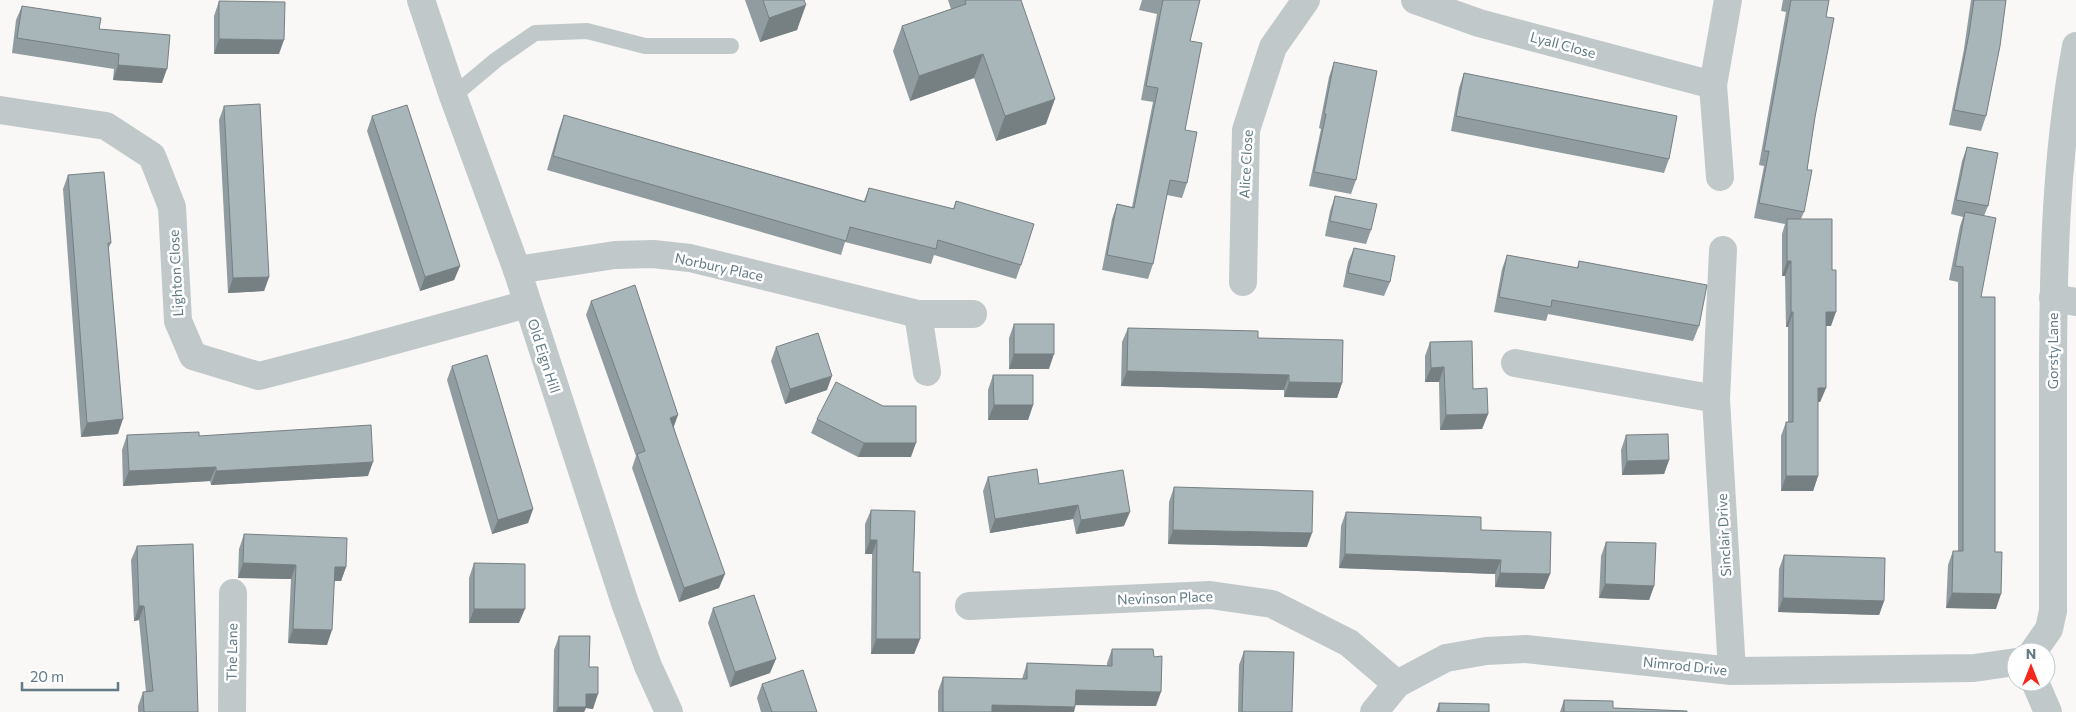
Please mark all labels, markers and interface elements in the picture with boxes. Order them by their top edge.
street label: Lyall Close [1529,28,1598,61]
street label: Alice Close [1235,129,1256,199]
street label: Lighton Close [165,229,186,317]
street label: Norbury Place [673,249,765,284]
street label: Gorsty Lane [2044,313,2061,389]
street label: Old Eign Hill [524,317,564,395]
street label: Sinclair Drive [1713,493,1734,577]
street label: Nevinson Place [1117,587,1213,608]
street label: The Lane [222,623,241,681]
north arrow [2006,642,2056,692]
text: N [2026,645,2036,662]
street label: Nimrod Drive [1642,653,1728,678]
scale bar [22,660,119,692]
text: 20 m [30,667,64,685]

